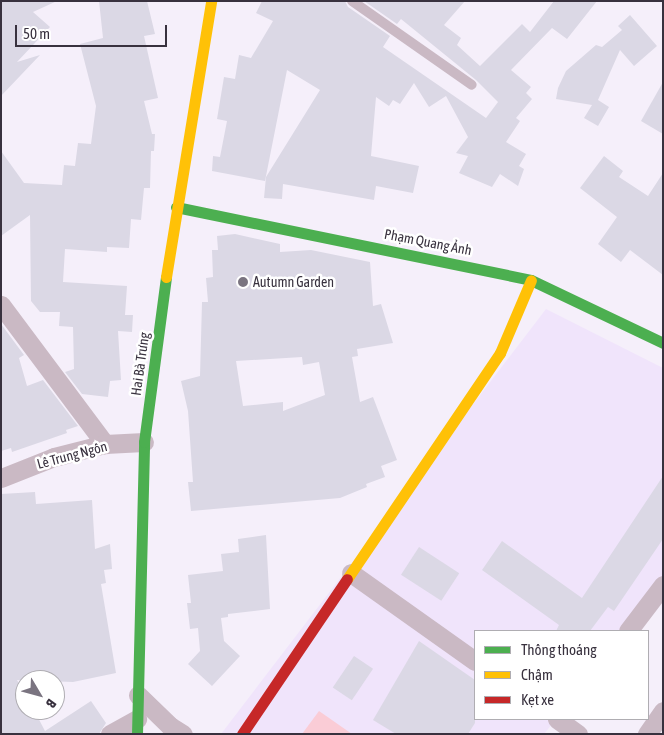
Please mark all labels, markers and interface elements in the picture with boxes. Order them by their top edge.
scale bar [18,15,170,47]
text: 50 m [23,25,50,42]
street label: Phạm Quang Ảnh [383,225,473,259]
place label: Autumn Garden [253,274,334,290]
marker: Autumn Garden [237,276,249,288]
street label: Hai Bà Trưng [127,331,153,397]
street label: Lê Trung Ngôn [35,438,109,472]
legend [474,630,649,720]
text: Thông thoáng [521,641,597,658]
text: Chậm [521,666,553,683]
north arrow [15,670,65,720]
text: Kẹt xe [521,691,554,708]
text: B [43,696,60,711]

